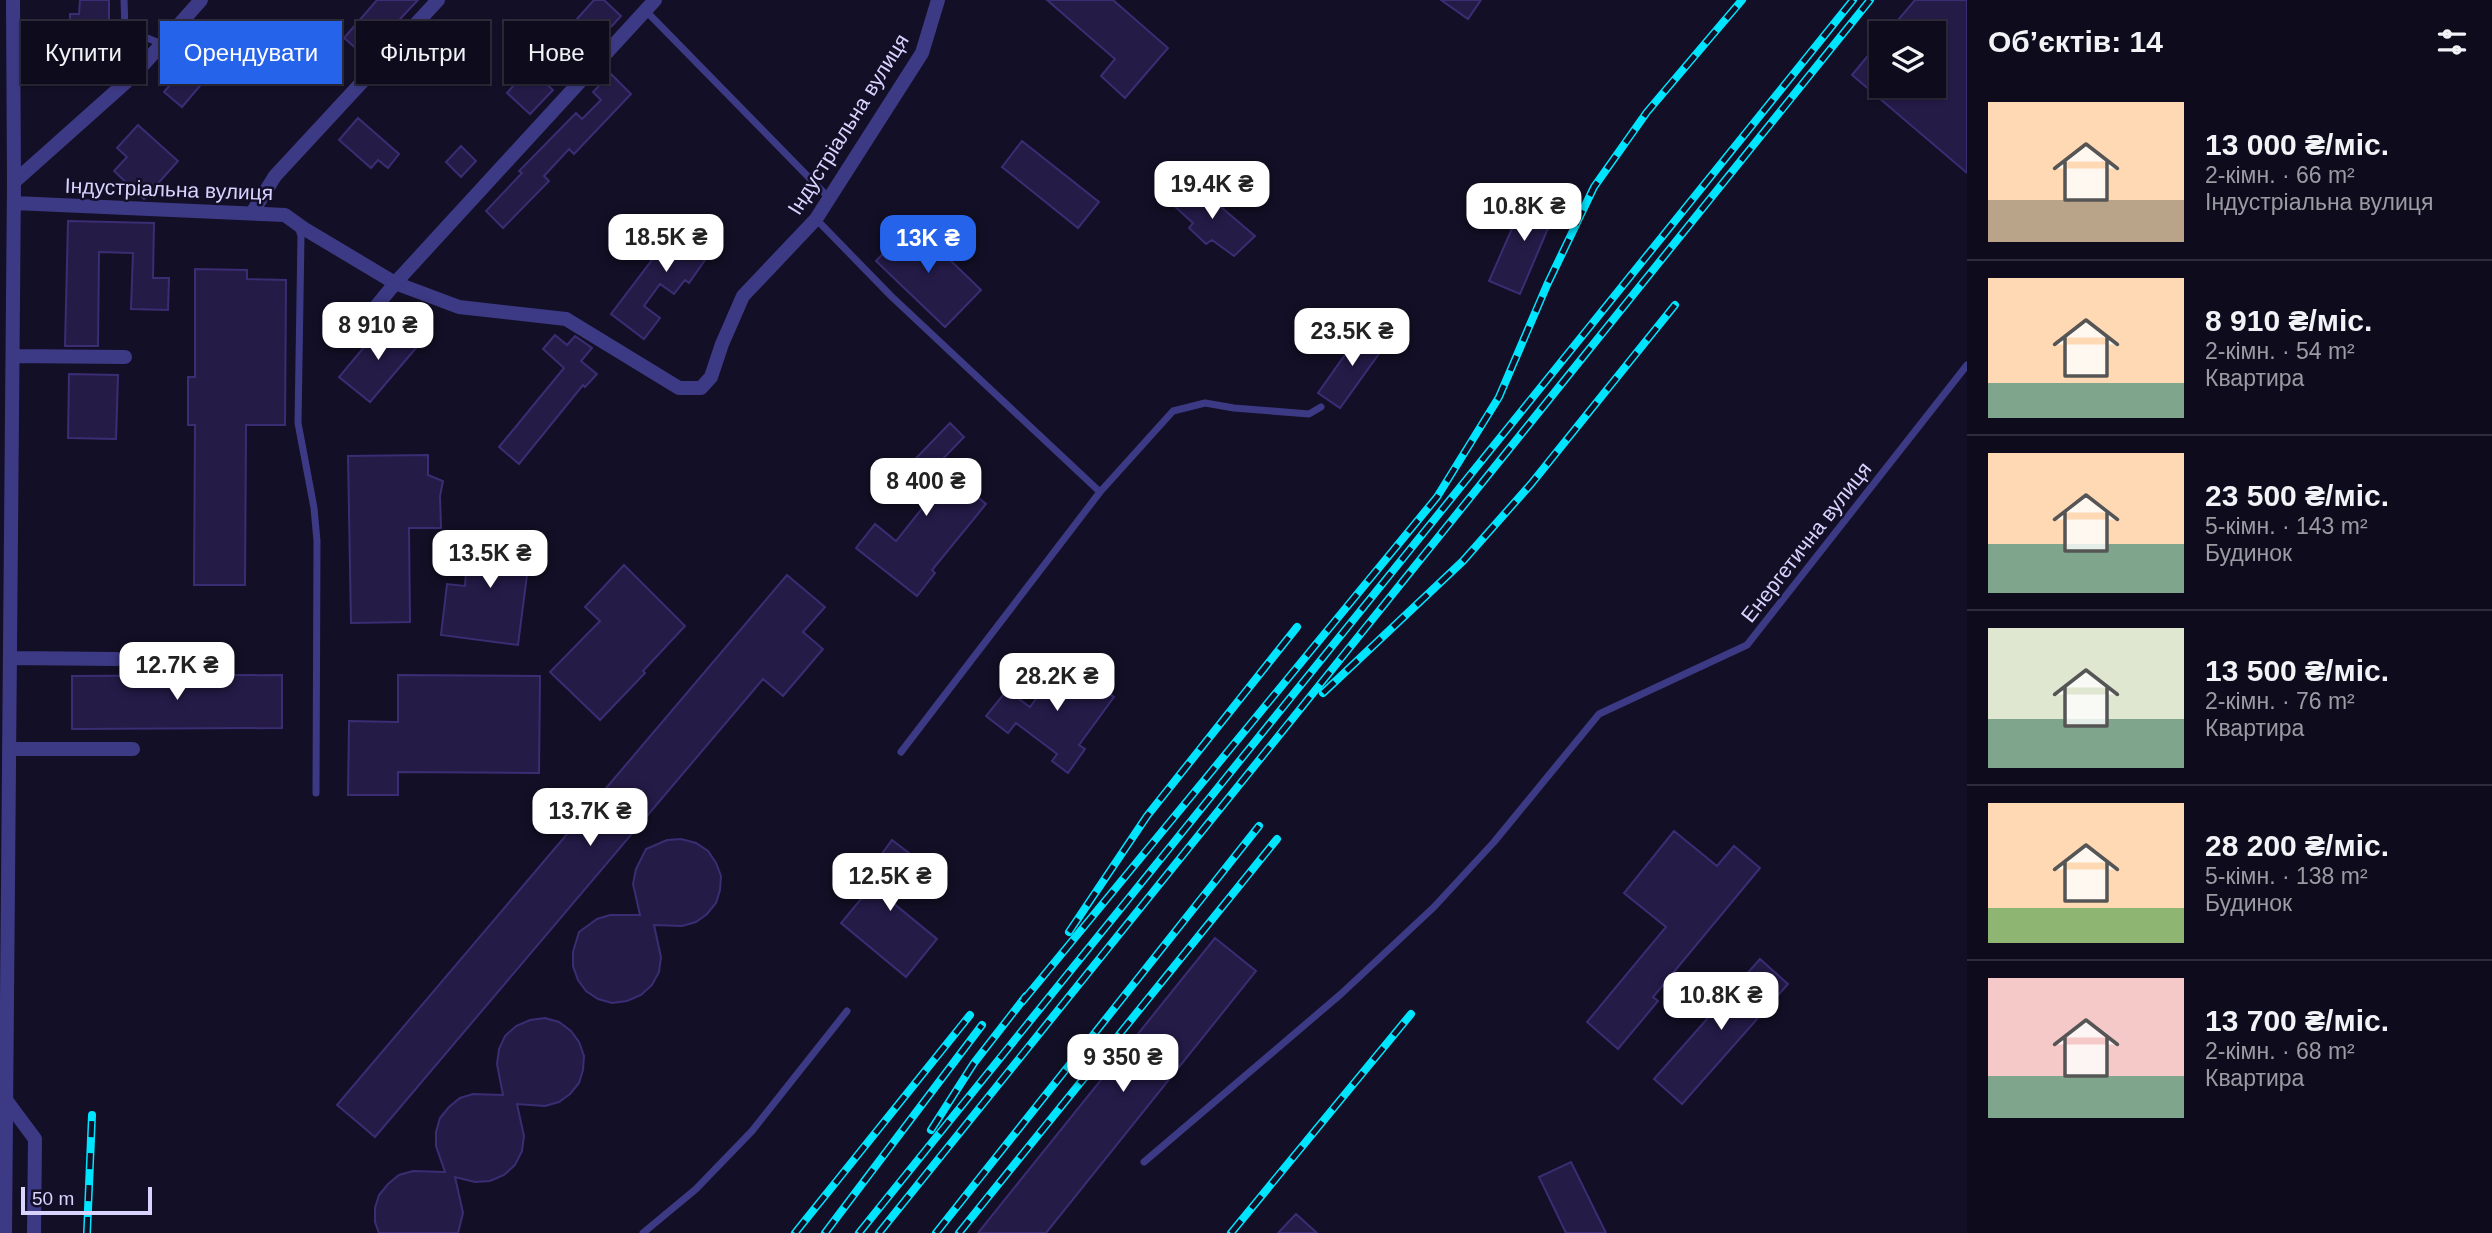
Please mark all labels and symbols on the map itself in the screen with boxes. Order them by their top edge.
street label: Індустріальна вулиця [783,29,913,219]
pin: 19.4K ₴ [1147,162,1277,221]
street label: Індустріальна вулиця [64,174,274,204]
pin: 10.8K ₴ [1459,184,1589,243]
pin: 18.5K ₴ [601,215,731,274]
pin: 13K ₴ [879,216,977,275]
pin: 8 910 ₴ [313,302,443,362]
pin: 23.5K ₴ [1287,308,1417,368]
street label: Енергетична вулиця [1736,457,1876,627]
pin: 8 400 ₴ [861,458,991,518]
pin: 13.5K ₴ [425,530,555,590]
pin: 12.7K ₴ [112,642,242,702]
pin: 28.2K ₴ [992,654,1122,713]
pin: 13.7K ₴ [525,788,655,848]
pin: 12.5K ₴ [825,853,955,913]
pin: 10.8K ₴ [1656,972,1786,1032]
pin: 9 350 ₴ [1058,1034,1188,1094]
scale bar [21,1184,152,1216]

